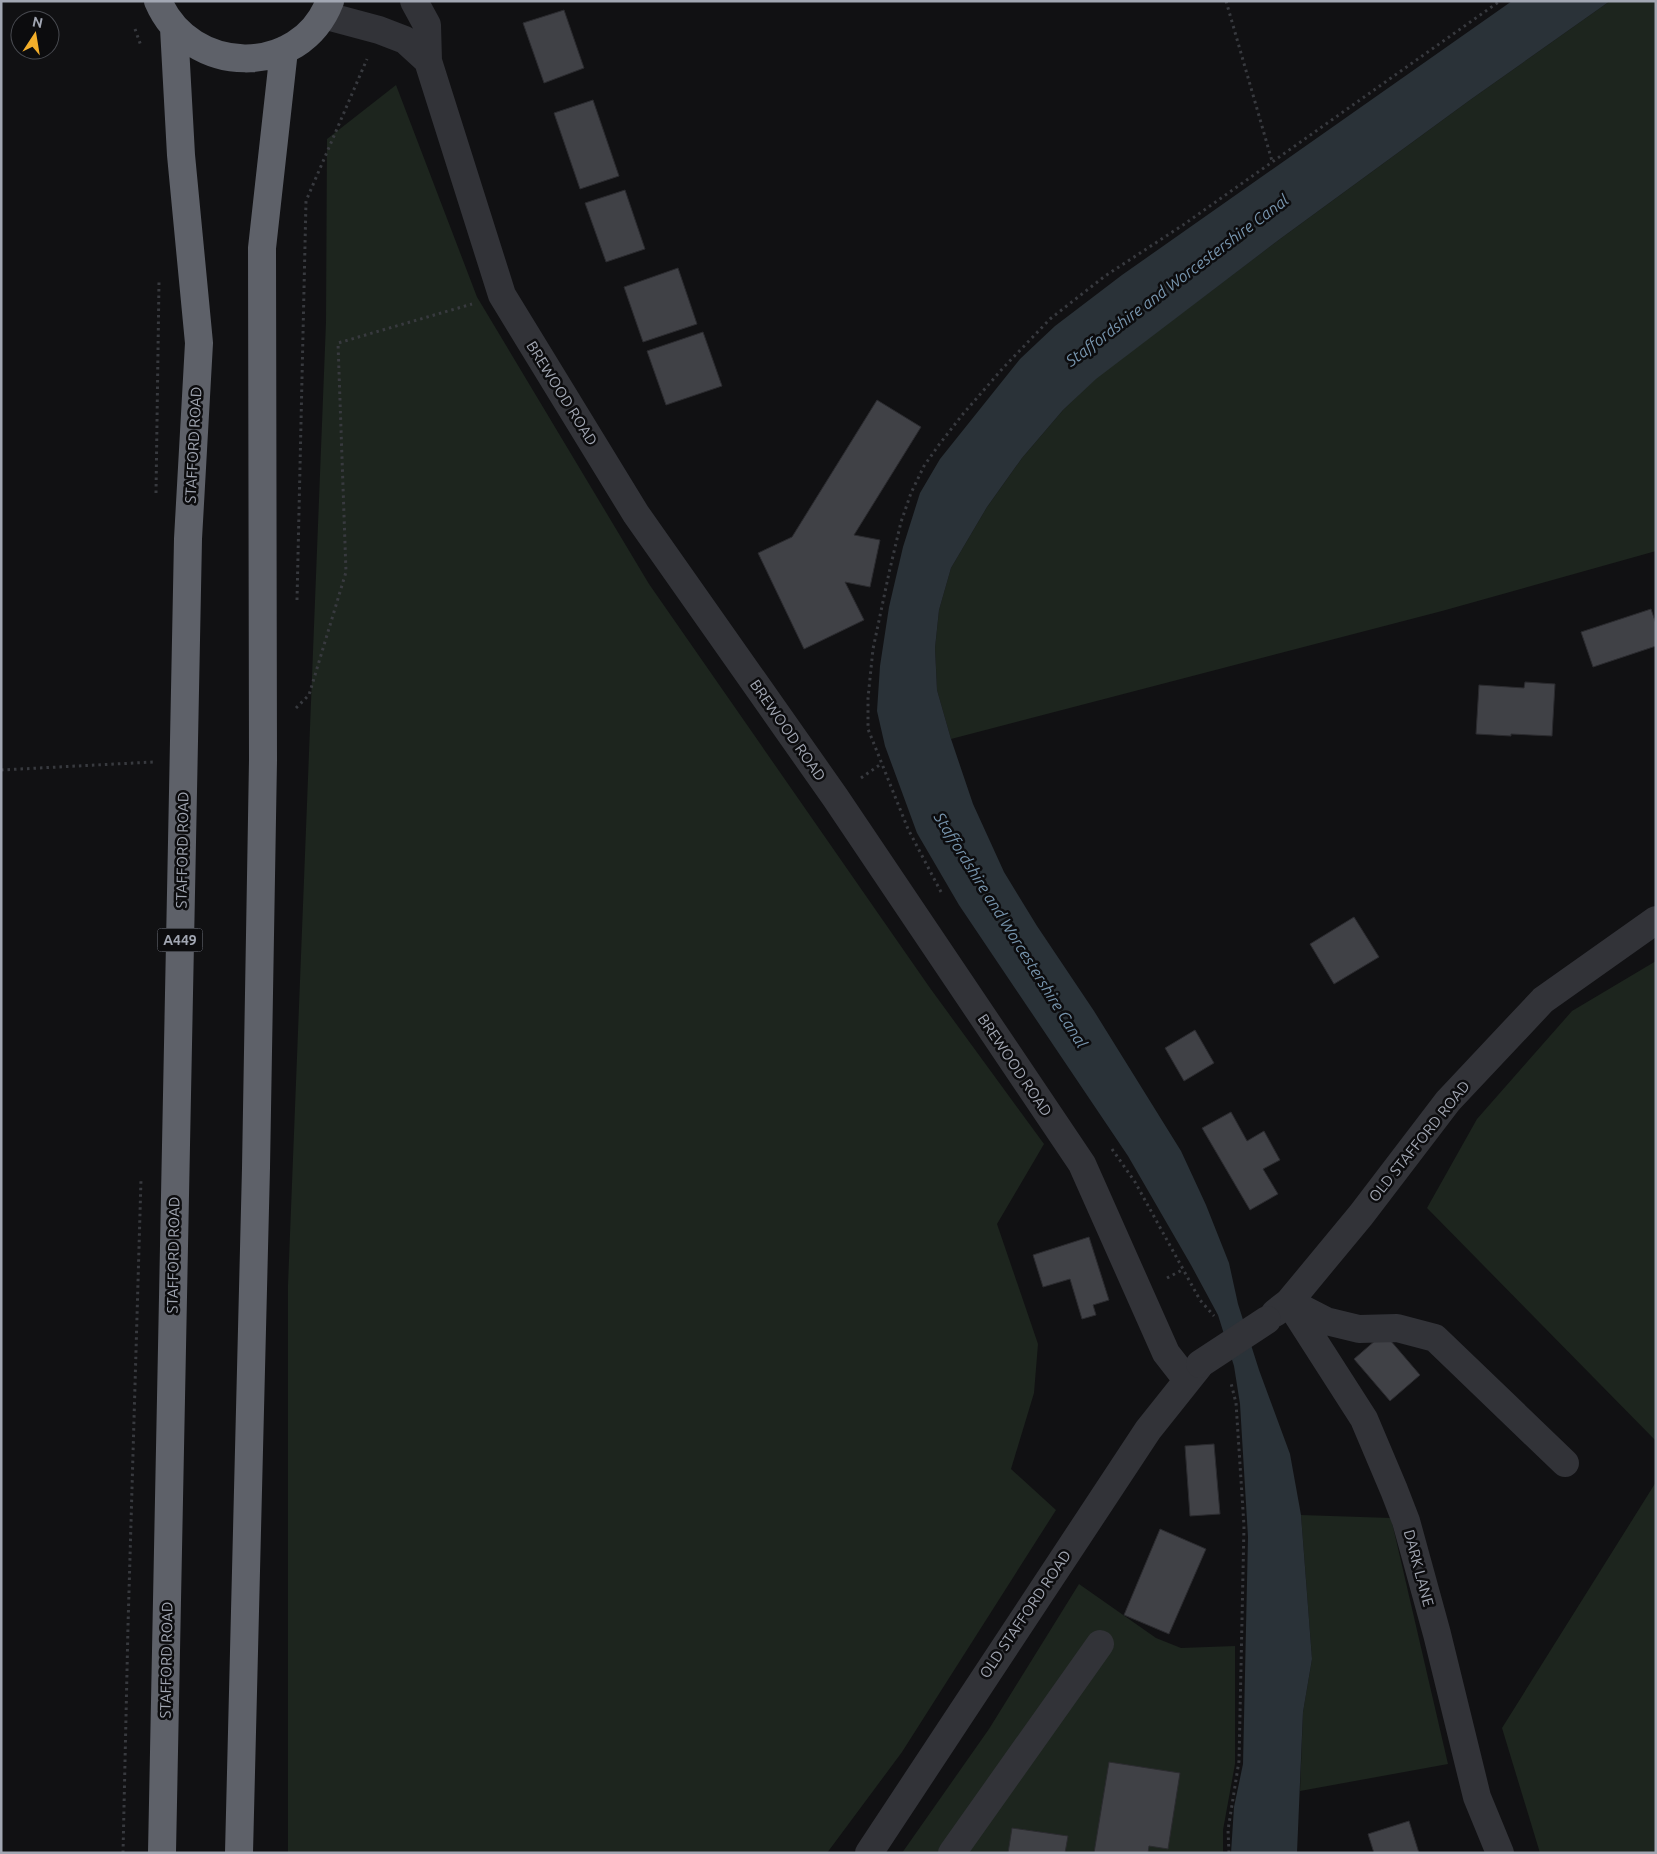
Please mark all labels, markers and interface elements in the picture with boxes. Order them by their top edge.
north arrow [10,10,60,60]
text: N [31,13,44,31]
water label: Staffordshire and Worcestershire Canal [1061,190,1293,371]
street label: BREWOOD ROAD [523,338,601,448]
street label: STAFFORD ROAD [181,386,205,504]
street label: BREWOOD ROAD [747,676,829,784]
street label: STAFFORD ROAD [172,791,192,909]
water label: Staffordshire and Worcestershire Canal [929,808,1092,1052]
road number: A449 [158,928,202,952]
street label: BREWOOD ROAD [975,1011,1055,1119]
street label: OLD STAFFORD ROAD [1365,1077,1473,1205]
street label: STAFFORD ROAD [163,1196,183,1314]
street label: DARK LANE [1401,1528,1437,1608]
street label: OLD STAFFORD ROAD [976,1547,1074,1681]
street label: STAFFORD ROAD [156,1601,176,1719]

